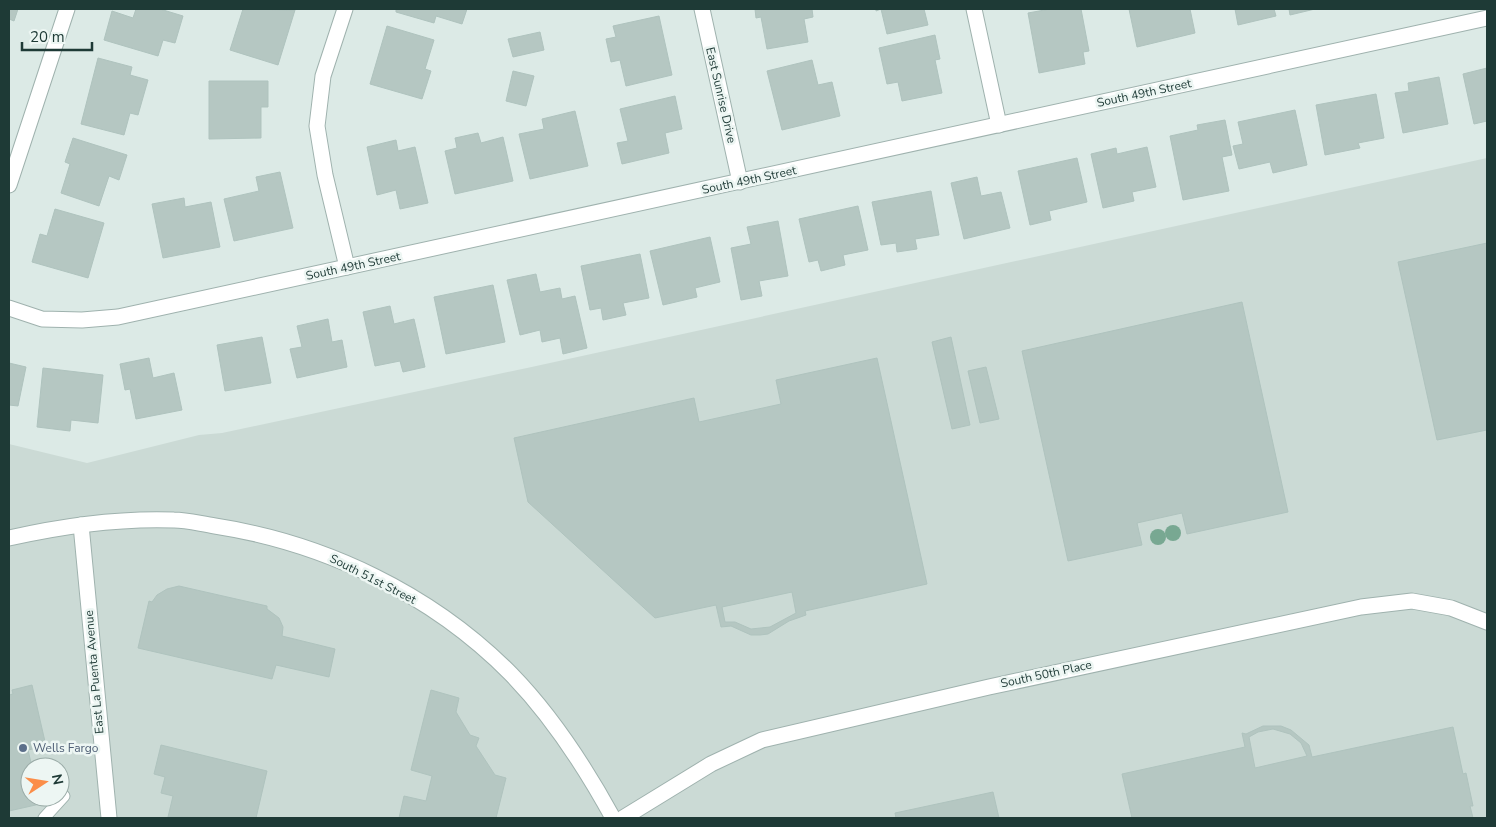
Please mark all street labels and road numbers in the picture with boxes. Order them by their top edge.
street label: East Sunrise Drive [702,45,740,145]
street label: South 49th Street [1095,75,1193,111]
street label: South 49th Street [700,162,798,198]
street label: South 49th Street [304,248,402,284]
street label: South 51st Street [327,550,420,608]
street label: East La Puenta Avenue [81,609,107,735]
street label: South 50th Place [999,657,1093,691]

